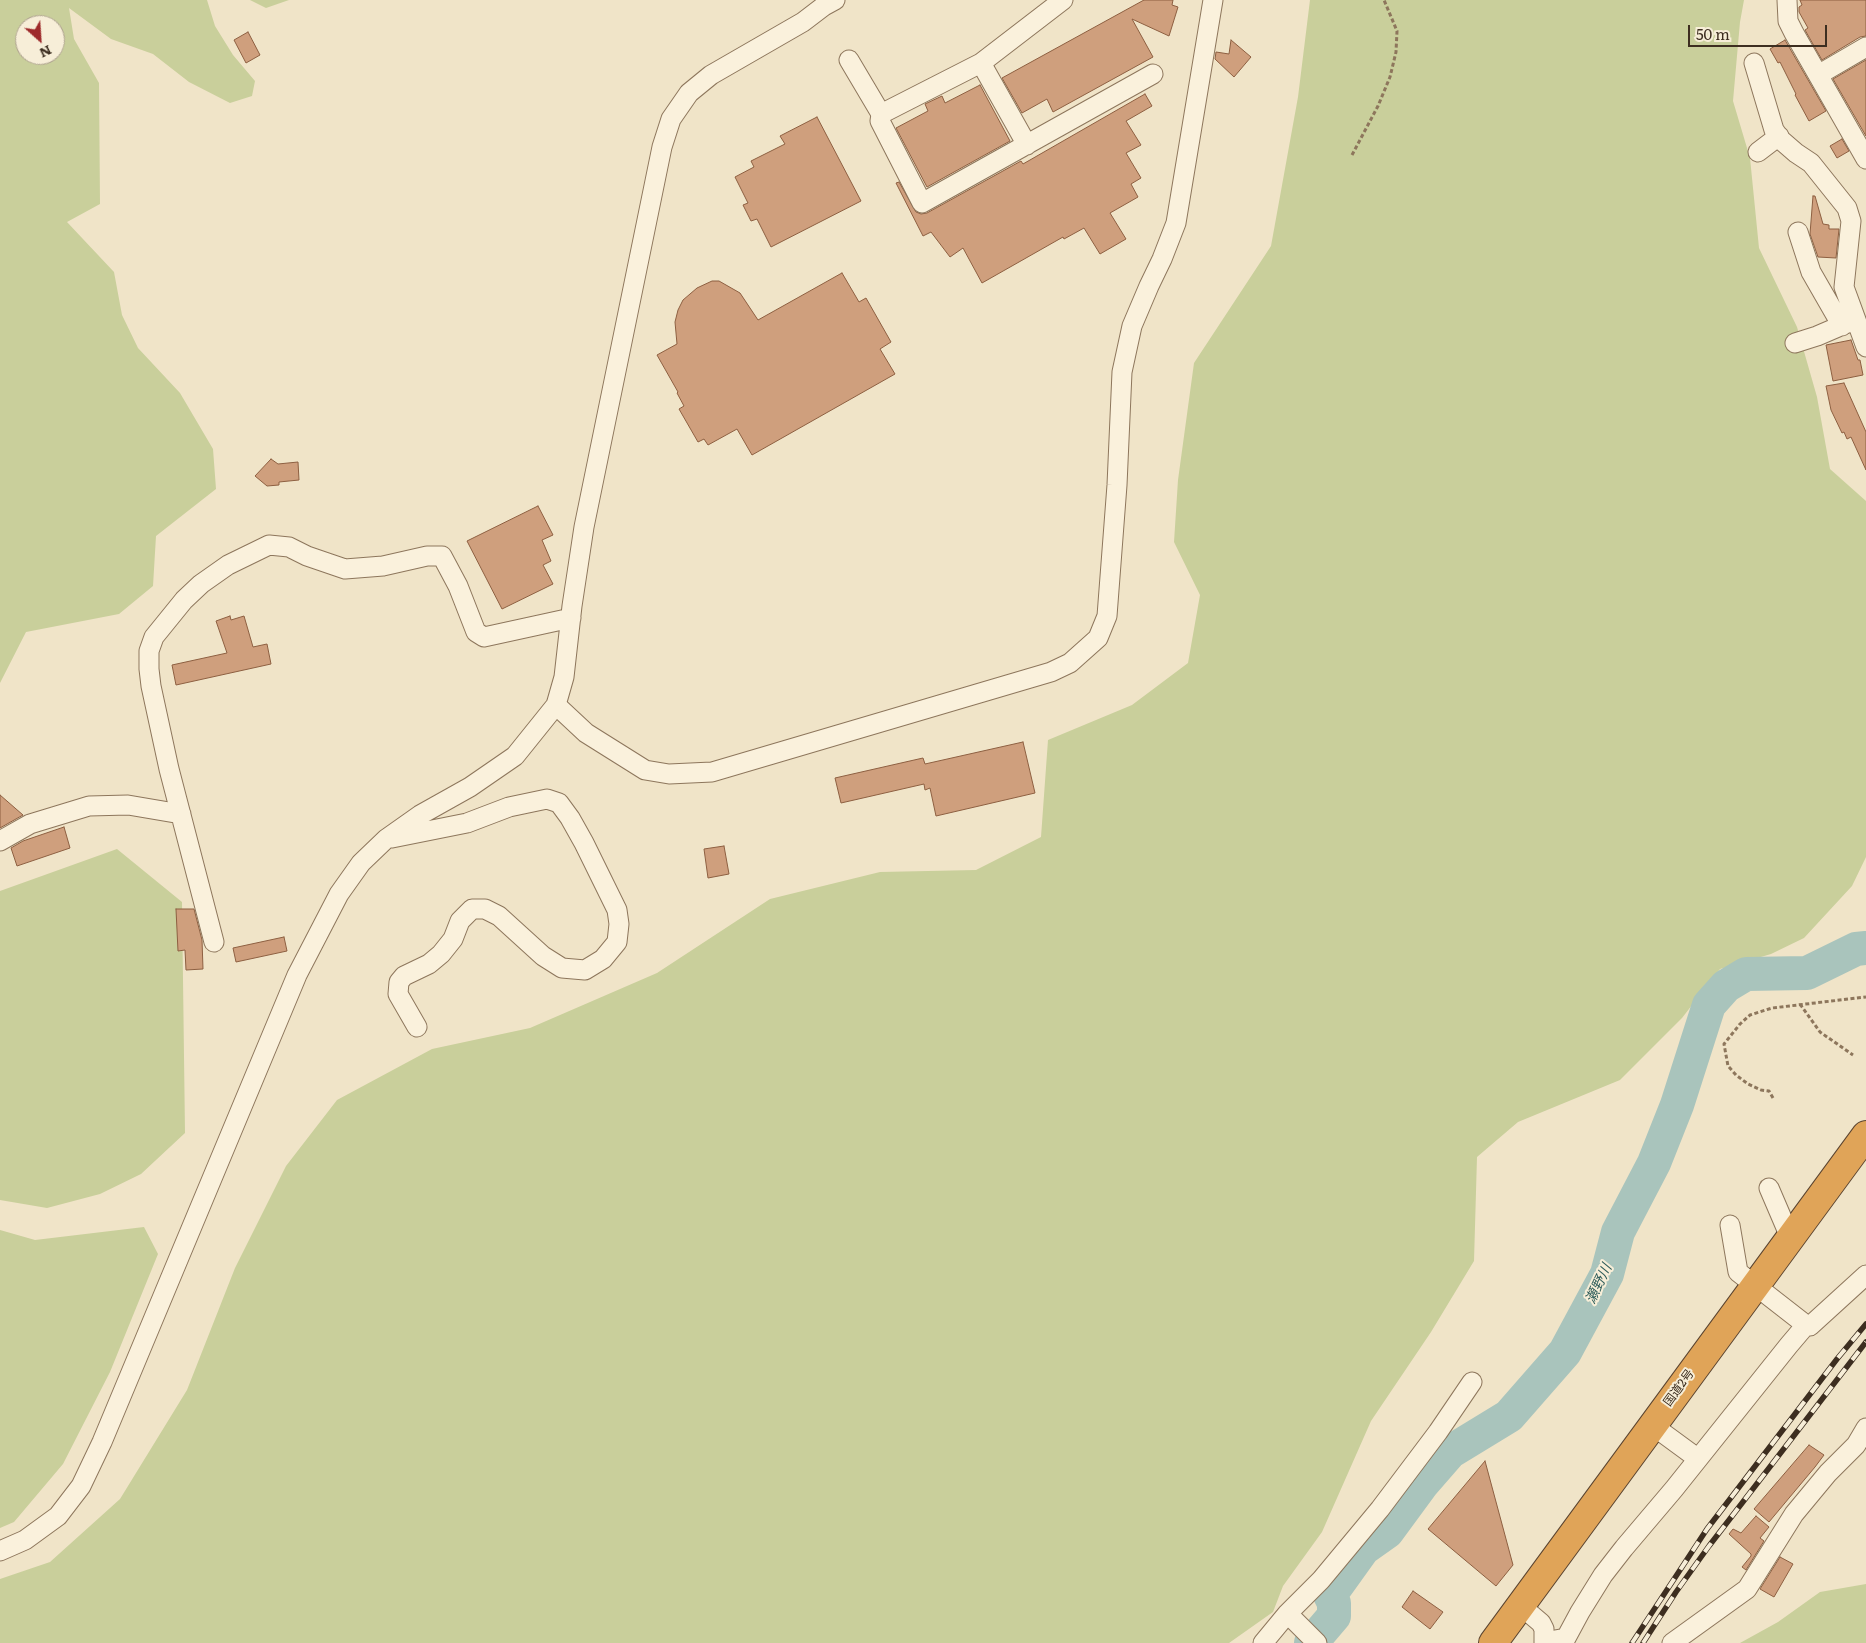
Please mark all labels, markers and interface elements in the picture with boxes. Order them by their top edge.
north arrow [15,15,65,65]
scale bar [1691,15,1830,47]
text: 50 m [1696,22,1730,45]
text: N [36,41,56,64]
water label: 瀬野川 [1583,1261,1615,1307]
street label: 国道2号 [1661,1367,1697,1409]

